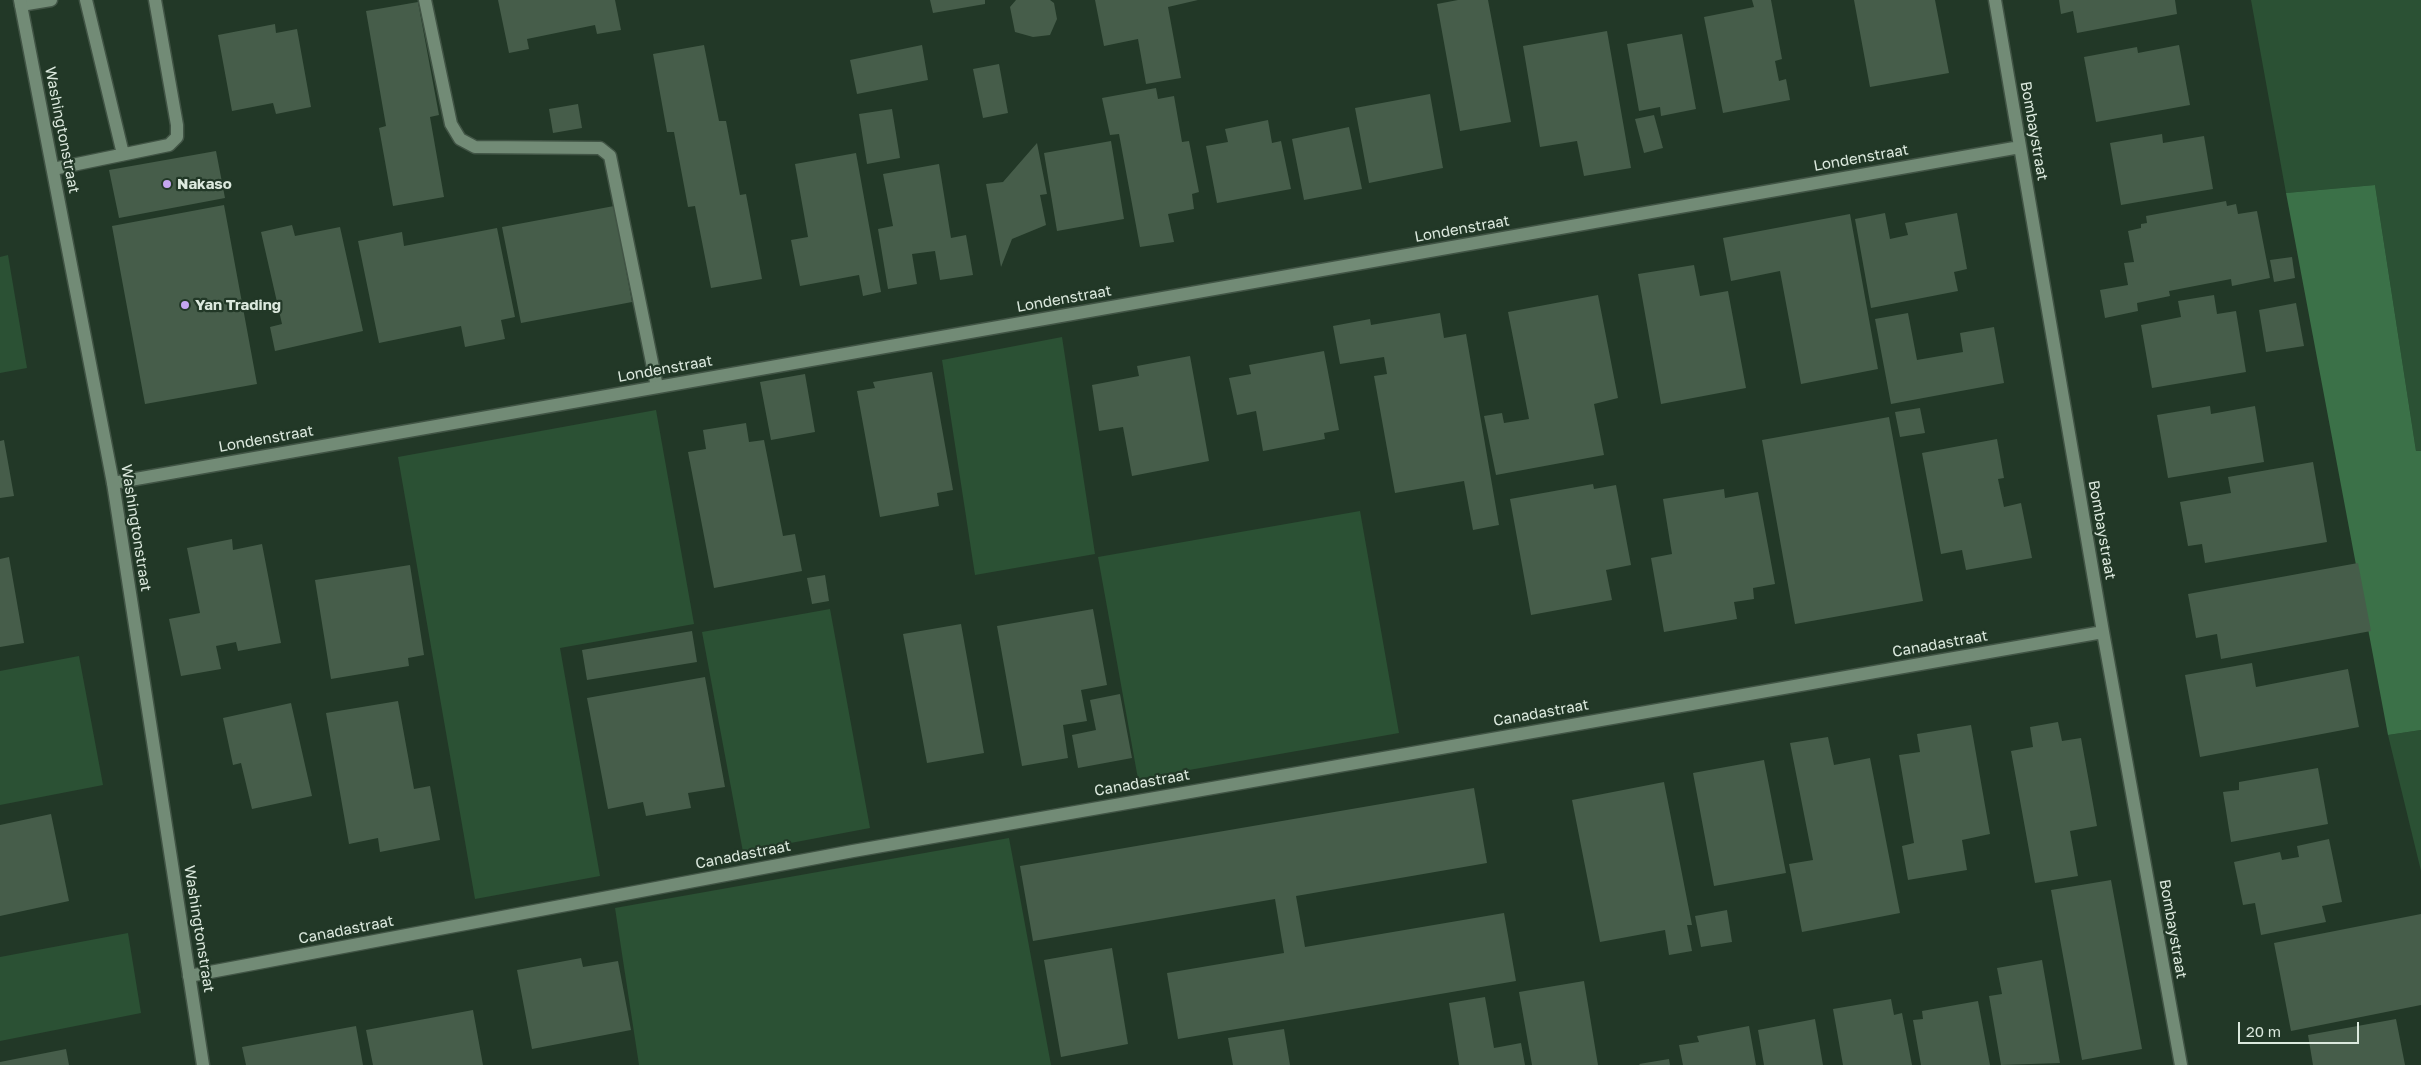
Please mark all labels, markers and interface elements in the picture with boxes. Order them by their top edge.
street label: Washingtonstraat [41,65,83,195]
street label: Bombaystraat [2016,80,2052,182]
street label: Londenstraat [1812,141,1910,175]
place label: Nakaso [177,175,232,193]
marker: Nakaso [161,178,173,190]
street label: Londenstraat [1413,212,1511,246]
street label: Londenstraat [1015,282,1113,316]
place label: Yan Trading [195,296,281,314]
marker: Yan Trading [179,299,191,311]
street label: Londenstraat [616,352,714,386]
street label: Londenstraat [217,422,315,456]
street label: Washingtonstraat [117,463,155,593]
street label: Bombaystraat [2084,479,2120,581]
street label: Canadastraat [1891,627,1989,661]
street label: Canadastraat [1492,696,1590,730]
street label: Canadastraat [1093,766,1191,800]
street label: Canadastraat [694,837,792,873]
street label: Washingtonstraat [180,864,218,994]
street label: Bombaystraat [2155,878,2191,980]
street label: Canadastraat [297,912,395,948]
scale bar [2241,1012,2362,1044]
text: 20 m [2246,1022,2281,1040]

